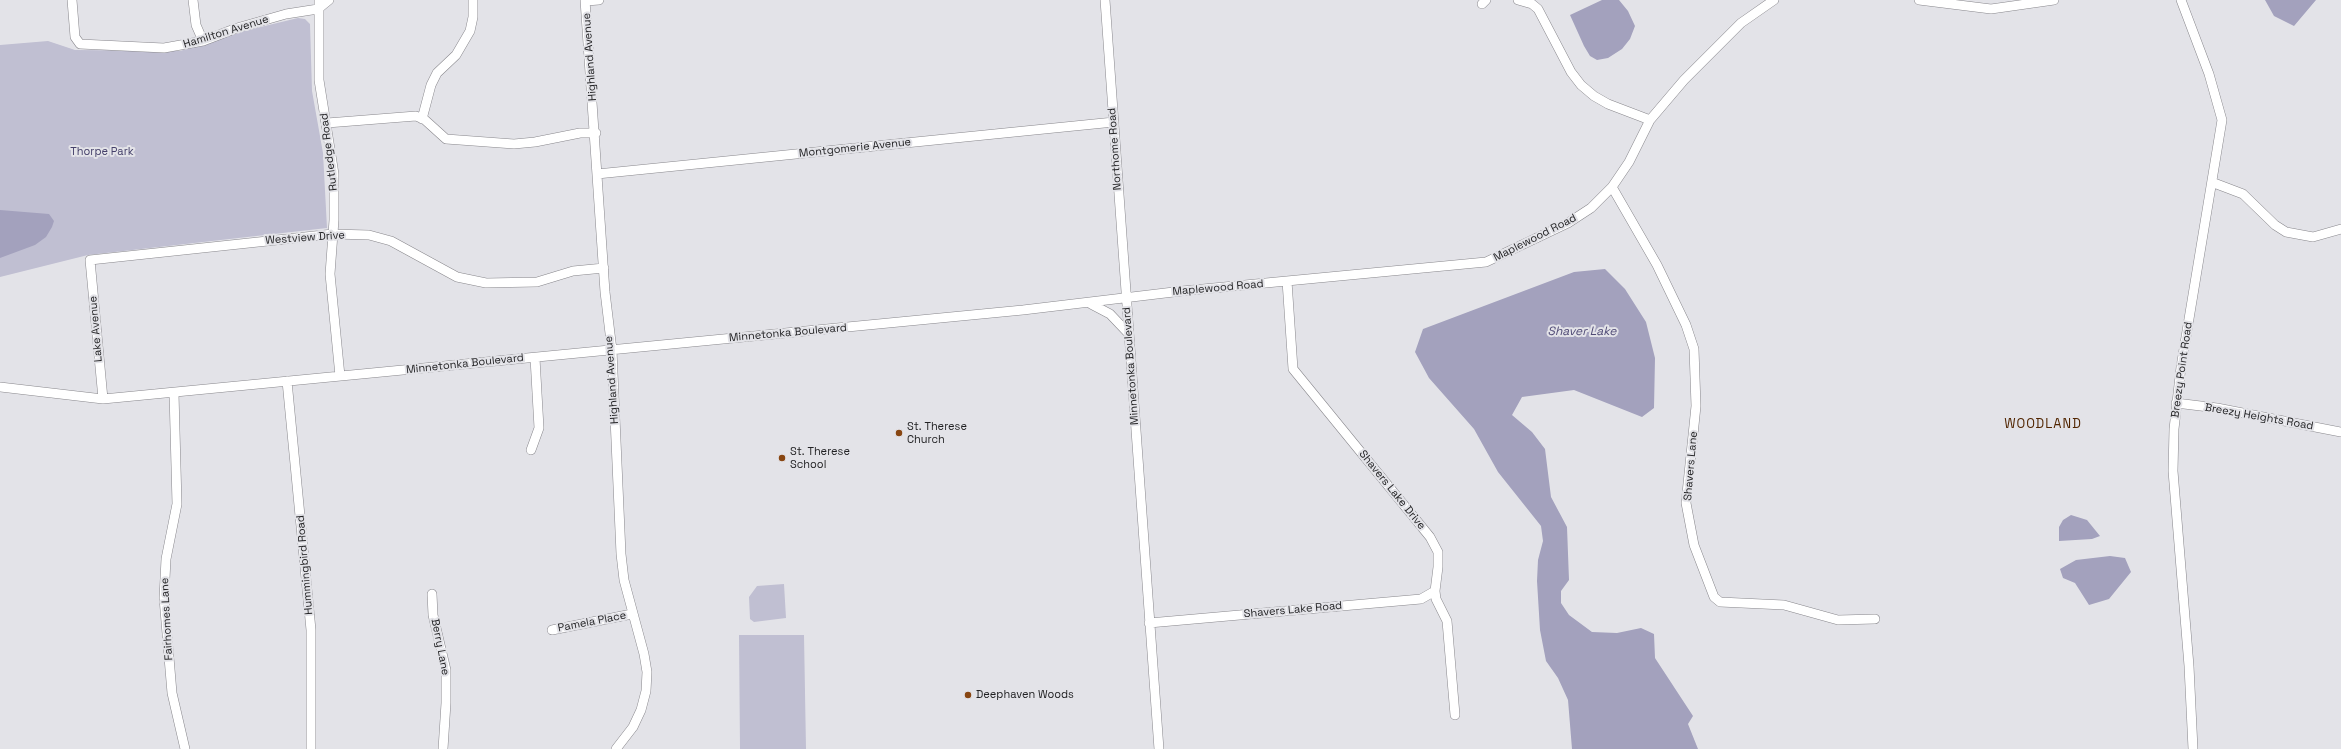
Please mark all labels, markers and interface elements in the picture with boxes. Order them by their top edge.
street label: Hamilton Avenue [182,13,270,51]
street label: Highland Avenue [580,13,600,101]
street label: Northome Road [1106,107,1124,191]
street label: Rutledge Road [318,112,340,192]
street label: Montgomerie Avenue [798,136,912,160]
park label: Thorpe Park [70,145,134,159]
street label: Maplewood Road [1491,211,1579,265]
street label: Westview Drive [265,229,345,247]
street label: Maplewood Road [1172,277,1264,299]
street label: Lake Avenue [87,295,105,363]
street label: Minnetonka Boulevard [1120,307,1142,425]
street label: Minnetonka Boulevard [729,321,847,345]
street label: Breezy Point Road [2169,321,2195,419]
water label: Shaver Lake [1548,325,1616,339]
street label: Highland Avenue [602,336,622,424]
street label: Minnetonka Boulevard [406,351,524,377]
street label: Breezy Heights Road [2204,401,2314,433]
district label: WOODLAND [2004,416,2082,432]
place label: St. Therese Church [907,420,967,446]
marker: St. Therese Church [894,428,904,438]
street label: Shavers Lane [1681,431,1701,501]
place label: St. Therese School [790,445,850,471]
street label: Shavers Lake Drive [1356,448,1428,532]
marker: St. Therese School [777,453,787,463]
street label: Hummingbird Road [294,515,316,615]
street label: Fairhomes Lane [158,577,176,661]
street label: Shavers Lake Road [1243,599,1343,621]
street label: Pamela Place [557,609,627,635]
street label: Berry Lane [428,618,452,676]
place label: Deephaven Woods [976,688,1074,702]
marker: Deephaven Woods [963,690,973,700]

